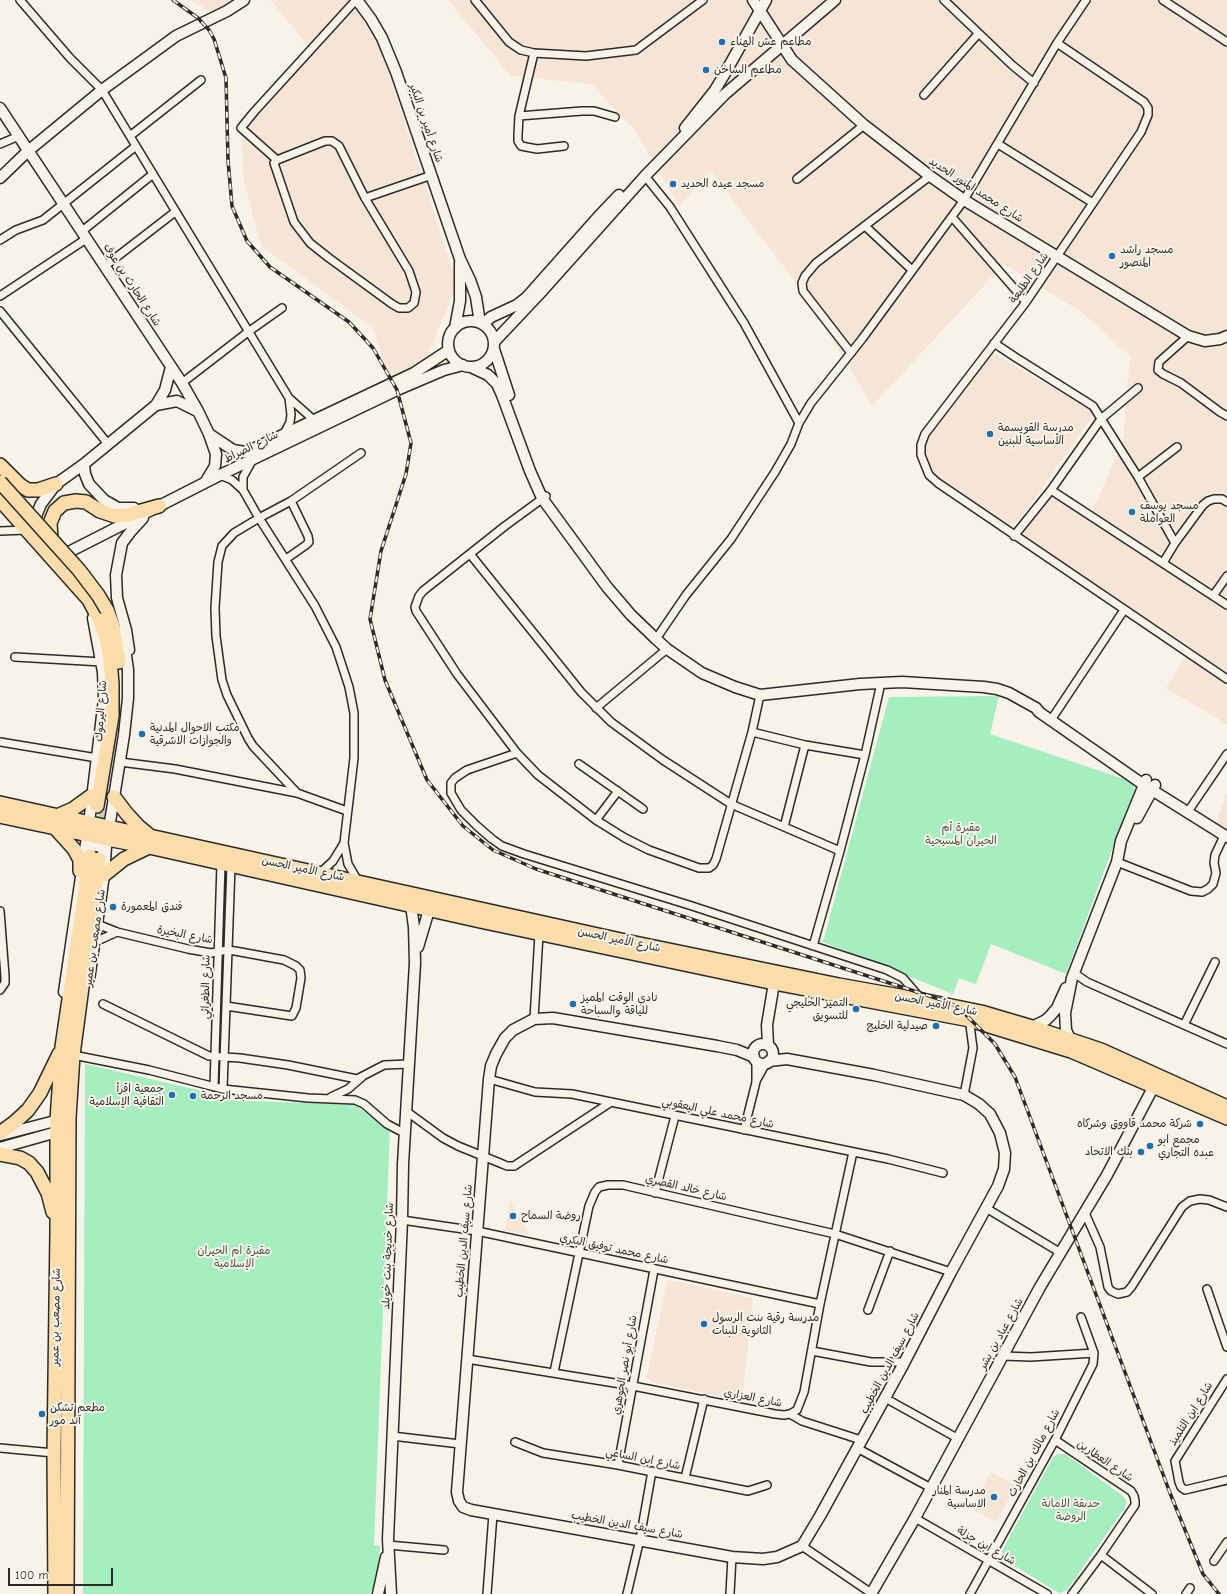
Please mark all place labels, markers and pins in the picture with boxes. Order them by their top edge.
place label: مطاعم عش الهناء [730,35,811,49]
marker: مطاعم عش الهناء [717,37,727,47]
place label: مطاعم الساخن [714,63,782,77]
marker: مطاعم الساخن [701,65,711,75]
place label: مسجد عيده الحديد [681,177,764,191]
marker: مسجد عيده الحديد [668,179,678,189]
place label: مسجد راشد المنصور [1120,243,1173,269]
marker: مسجد راشد المنصور [1107,251,1117,261]
place label: مدرسة القويسمة الأساسية للبنين [998,421,1074,447]
marker: مدرسة القويسمة الأساسية للبنين [985,429,995,439]
place label: مسجد يوسف العواملة [1140,499,1199,525]
marker: مسجد يوسف العواملة [1127,507,1137,517]
place label: مكتب الاحوال المدنية والجوازات الاشرقية [150,721,240,747]
marker: مكتب الاحوال المدنية والجوازات الاشرقية [137,729,147,739]
place label: فندق المعمورة [121,900,183,914]
marker: فندق المعمورة [108,902,118,912]
place label: نادي الوقت المميز للياقة والسباحة [581,991,657,1017]
place label: التميز الخليجي للتسويق [786,996,848,1022]
marker: نادي الوقت المميز للياقة والسباحة [568,999,578,1009]
marker: التميز الخليجي للتسويق [851,1004,861,1014]
place label: صيدلية الخليج [867,1019,928,1033]
marker: صيدلية الخليج [931,1021,941,1031]
place label: جمعية اقرأ الثقافية الإسلامية [90,1082,164,1108]
place label: مسجد الرحمة [201,1089,263,1103]
marker: جمعية اقرأ الثقافية الإسلامية [167,1090,177,1100]
marker: مسجد الرحمة [188,1091,198,1101]
place label: شركة محمد قاووق وشركاه [1077,1117,1192,1131]
marker: شركة محمد قاووق وشركاه [1195,1119,1205,1129]
place label: مجمع ابو عبده التجاري [1158,1133,1214,1159]
marker: مجمع ابو عبده التجاري [1145,1141,1155,1151]
place label: بنك الاتحاد [1085,1145,1133,1159]
marker: بنك الاتحاد [1136,1147,1146,1157]
place label: روضة السماح [521,1209,581,1223]
marker: روضة السماح [508,1211,518,1221]
place label: مدرسة رقية بنت الرسول الثانوية للبنات [712,1311,819,1337]
marker: مدرسة رقية بنت الرسول الثانوية للبنات [699,1319,709,1329]
place label: مطعم تشكن آند مور [50,1401,105,1427]
marker: مطعم تشكن آند مور [37,1409,47,1419]
place label: مدرسة المنار الاساسية [932,1484,986,1510]
marker: مدرسة المنار الاساسية [989,1492,999,1502]

